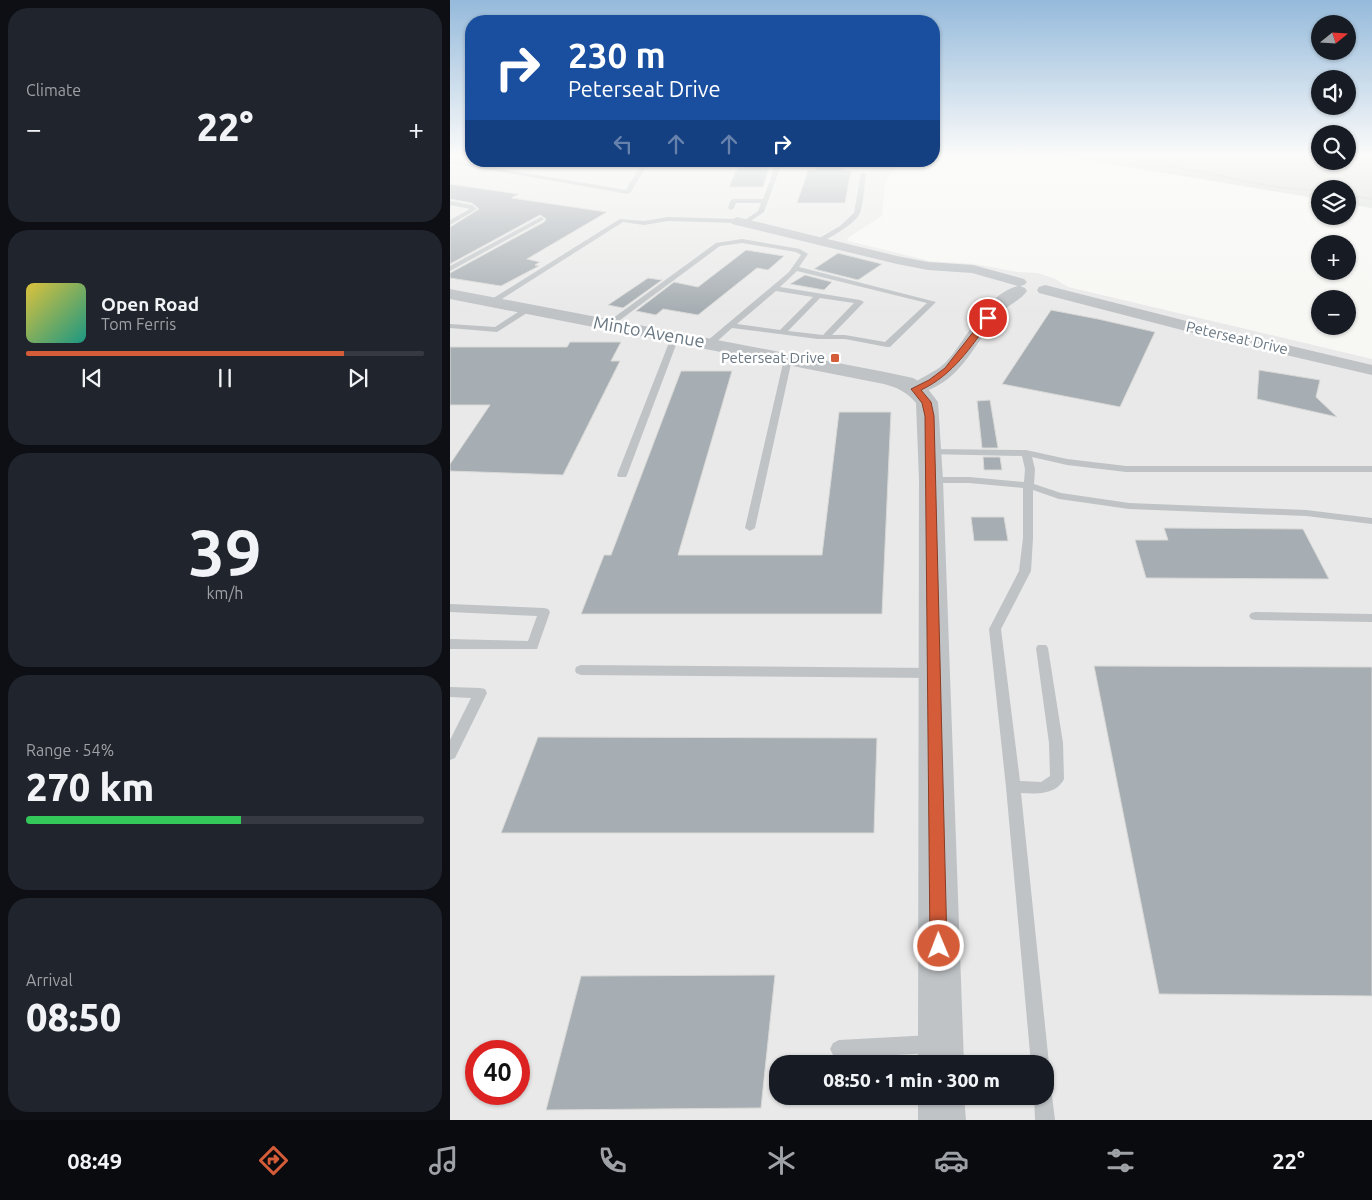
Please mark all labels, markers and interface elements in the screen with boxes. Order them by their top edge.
north arrow [1311,15,1356,60]
map controls [1311,15,1356,335]
icon: right [485,35,550,100]
text: 230 m [568,35,666,75]
button: sound [1311,70,1356,115]
text: Peterseat Drive [568,76,721,101]
text: Climate [26,81,81,99]
text: 22° [197,106,253,148]
text: − [26,113,42,144]
text: + [408,113,424,144]
button: search [1311,125,1356,170]
icon: left [609,130,637,158]
icon: ahead [662,130,690,158]
icon: ahead [715,130,743,158]
icon: right [768,130,796,158]
button: layers [1311,180,1356,225]
button: + [1311,235,1356,280]
button: − [1311,290,1356,335]
text: Open Road [101,293,199,315]
pin [967,297,1009,339]
icon: arrive [974,304,1002,332]
street label: Minto Avenue [592,311,706,351]
text: Tom Ferris [101,315,176,333]
street label: Peterseat Drive [1184,318,1290,358]
place label: Peterseat Drive [721,349,825,366]
marker: Peterseat Drive [829,352,841,364]
icon: previous [78,364,106,392]
icon: pause [211,364,239,392]
icon: next [344,364,372,392]
text: 39 [188,515,262,588]
text: km/h [207,584,243,602]
text: Range · 54% [26,741,114,759]
text: 270 km [26,766,154,808]
position arrow [912,919,964,971]
text: Arrival [26,971,73,989]
text: 08:50 [26,996,121,1038]
speed limit sign: 40 [465,1040,530,1105]
text: 08:50 · 1 min · 300 m [823,1069,1000,1091]
icon: directions [256,1143,291,1178]
icon: music [426,1143,461,1178]
icon: phone [595,1143,630,1178]
icon: climate [764,1143,799,1178]
icon: car [934,1143,969,1178]
icon: filters [1103,1143,1138,1178]
text: 08:49 [67,1148,122,1173]
text: 22° [1272,1148,1305,1173]

